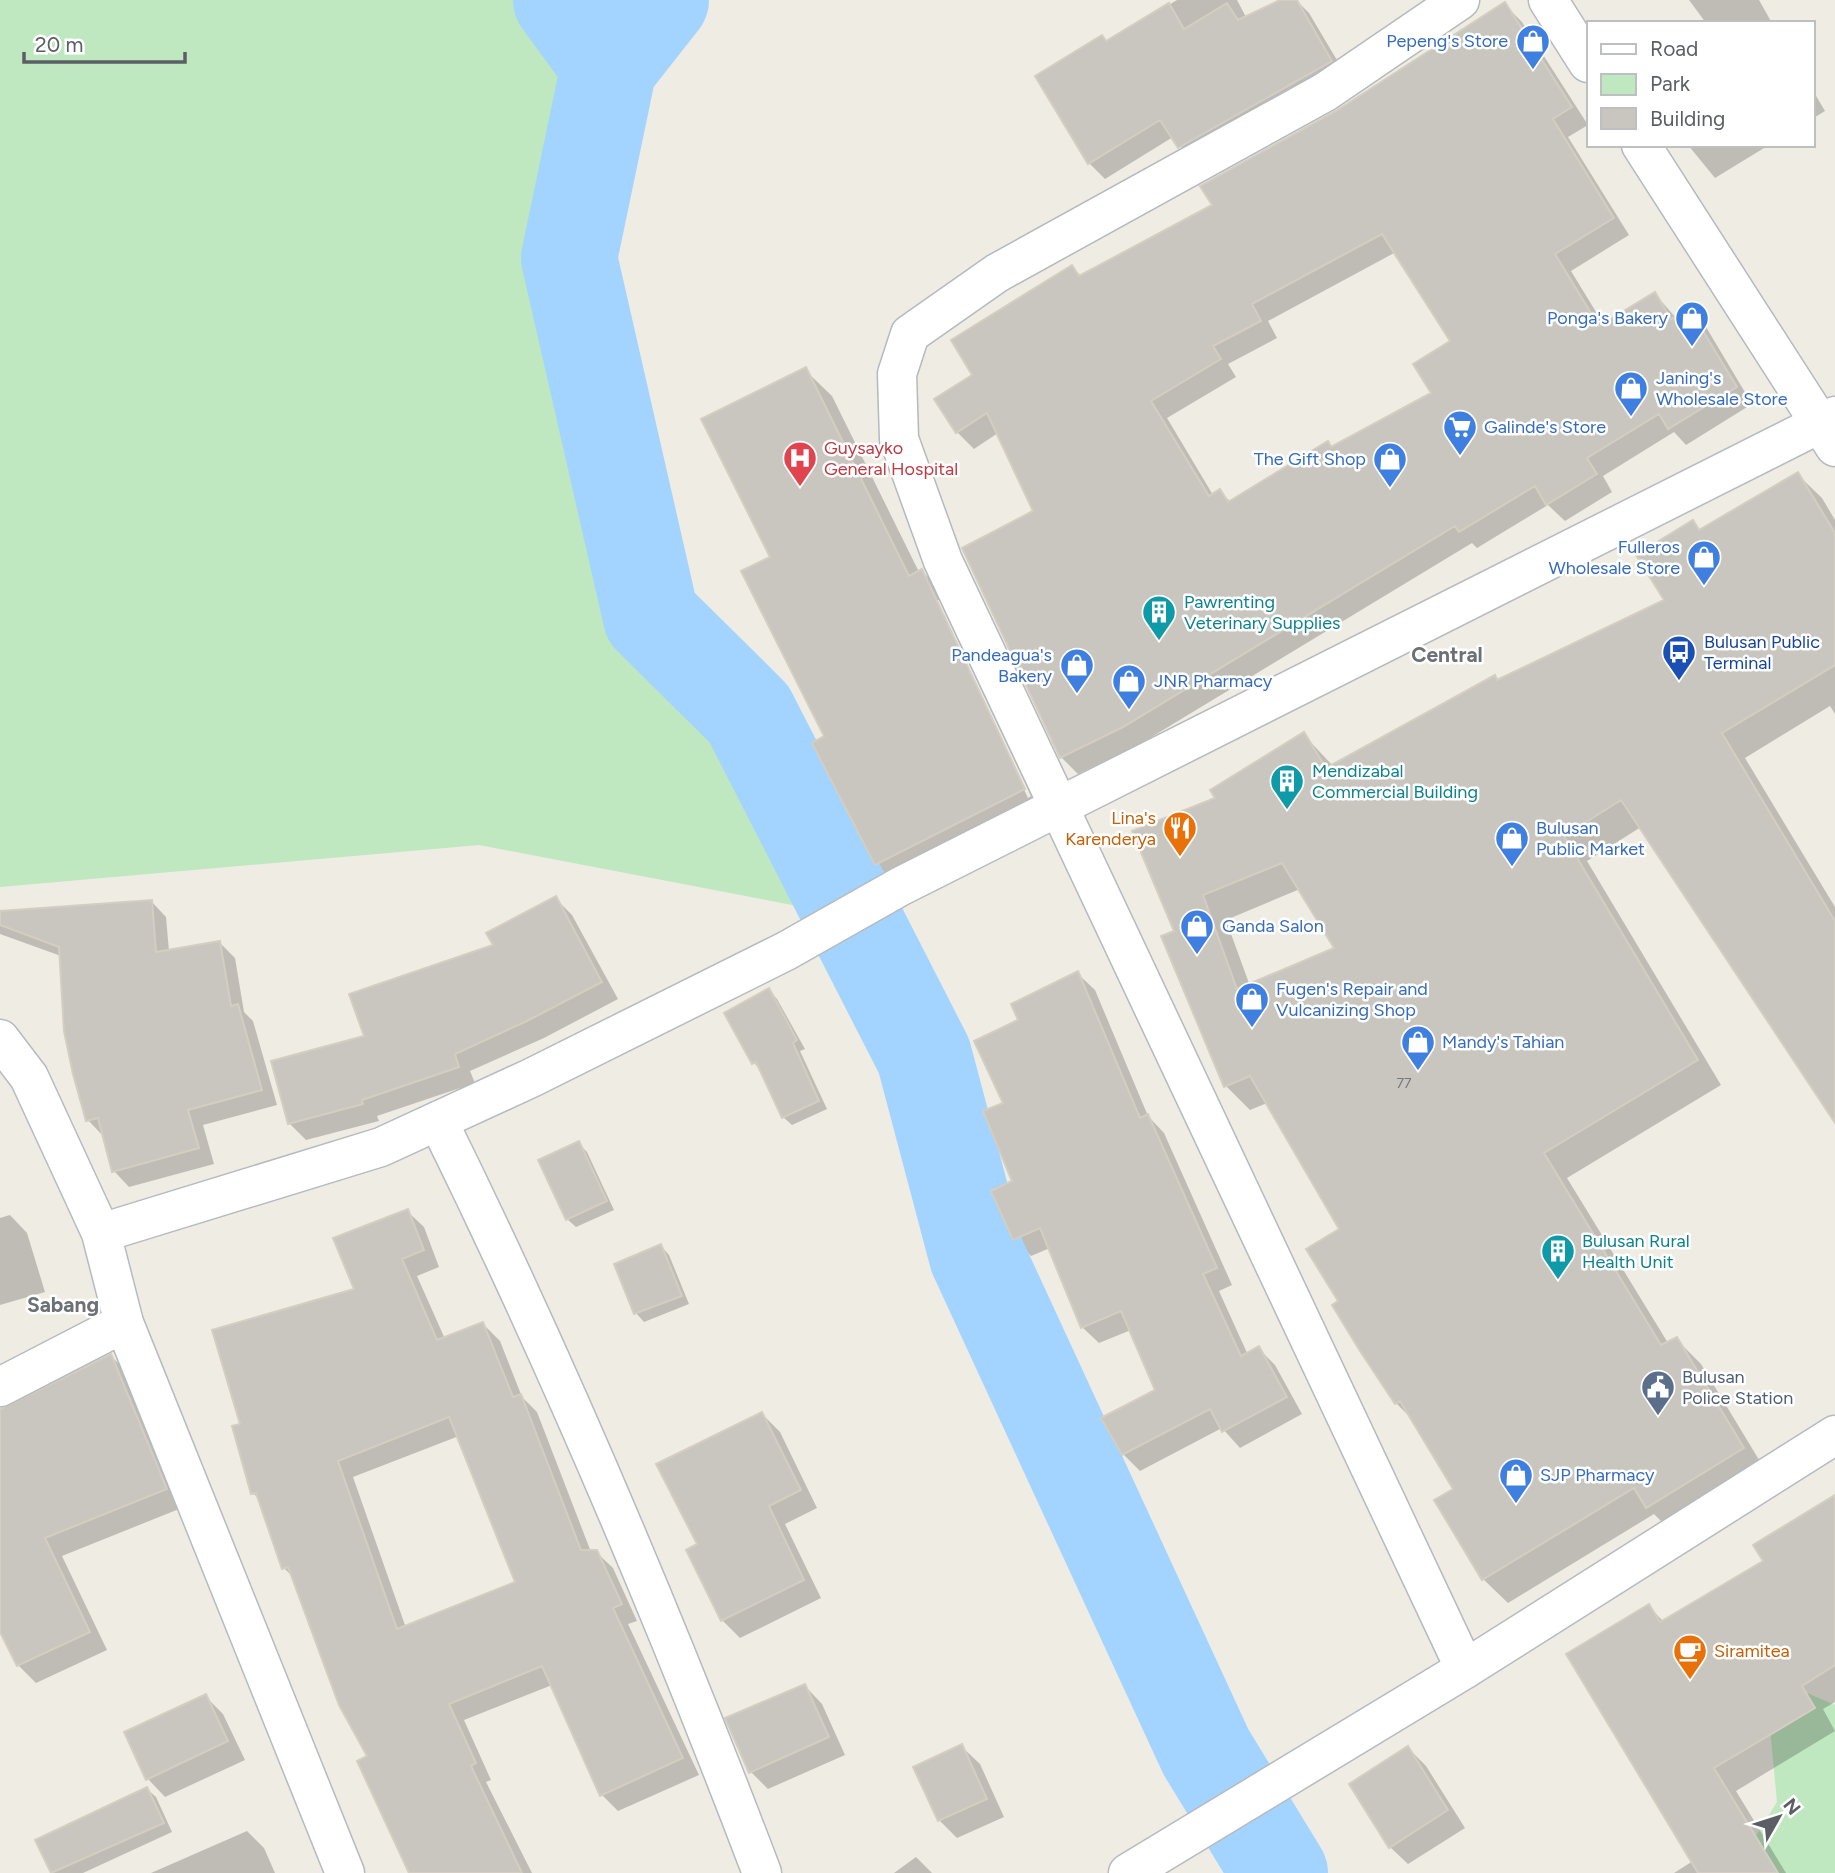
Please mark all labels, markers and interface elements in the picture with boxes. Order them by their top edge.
scale bar [24,21,186,65]
legend [1587,21,1814,147]
shop icon: Pepeng's Store [1514,22,1552,71]
place label: Pepeng's Store [1386,30,1508,52]
text: 20 m [35,32,83,57]
text: Road [1650,36,1698,61]
text: Park [1650,71,1691,96]
text: Building [1650,106,1725,131]
shop icon: Ponga's Bakery [1673,299,1711,348]
place label: Ponga's Bakery [1547,307,1669,329]
place label: Janing's Wholesale Store [1656,367,1788,410]
shop icon: Janing's Wholesale Store [1612,369,1650,418]
supermarket icon: Galinde's Store [1441,408,1479,457]
place label: Galinde's Store [1484,416,1606,438]
place label: Guysayko General Hospital [824,437,958,480]
hospital icon: Guysayko General Hospital [781,439,819,488]
shop icon: The Gift Shop [1371,440,1409,489]
place label: The Gift Shop [1254,448,1366,470]
place label: Fulleros Wholesale Store [1548,536,1680,579]
shop icon: Fulleros Wholesale Store [1685,538,1723,587]
place label: Pawrenting Veterinary Supplies [1184,591,1340,634]
building icon: Pawrenting Veterinary Supplies [1140,593,1178,642]
place label: Bulusan Public Terminal [1704,631,1820,674]
bus stop icon: Bulusan Public Terminal [1660,633,1698,682]
district label: Central [1411,642,1483,667]
place label: Pandeagua's Bakery [951,644,1053,687]
shop icon: Pandeagua's Bakery [1058,646,1096,695]
shop icon: JNR Pharmacy [1110,662,1148,711]
place label: JNR Pharmacy [1154,670,1273,692]
place label: Mendizabal Commercial Building [1312,760,1478,803]
building icon: Mendizabal Commercial Building [1268,762,1306,811]
place label: Lina's Karenderya [1065,807,1156,850]
restaurant icon: Lina's Karenderya [1161,809,1199,858]
place label: Bulusan Public Market [1536,817,1645,860]
shop icon: Bulusan Public Market [1493,819,1531,868]
shop icon: Ganda Salon [1178,907,1216,956]
place label: Ganda Salon [1222,915,1324,937]
place label: Fugen's Repair and Vulcanizing Shop [1276,978,1428,1021]
shop icon: Fugen's Repair and Vulcanizing Shop [1233,980,1271,1029]
shop icon: Mandy's Tahian [1399,1023,1437,1072]
place label: Mandy's Tahian [1442,1031,1564,1053]
house number: 77 [1396,1075,1412,1092]
place label: Bulusan Rural Health Unit [1582,1230,1690,1273]
building icon: Bulusan Rural Health Unit [1539,1232,1577,1281]
district label: Sabang [27,1292,99,1317]
place label: Bulusan Police Station [1682,1366,1793,1409]
public building icon: Bulusan Police Station [1639,1368,1677,1417]
shop icon: SJP Pharmacy [1497,1456,1535,1505]
place label: SJP Pharmacy [1540,1464,1655,1486]
cafe icon: Siramitea [1671,1632,1709,1681]
place label: Siramitea [1714,1640,1790,1662]
north arrow [1744,1782,1814,1852]
text: N [1778,1794,1805,1820]

